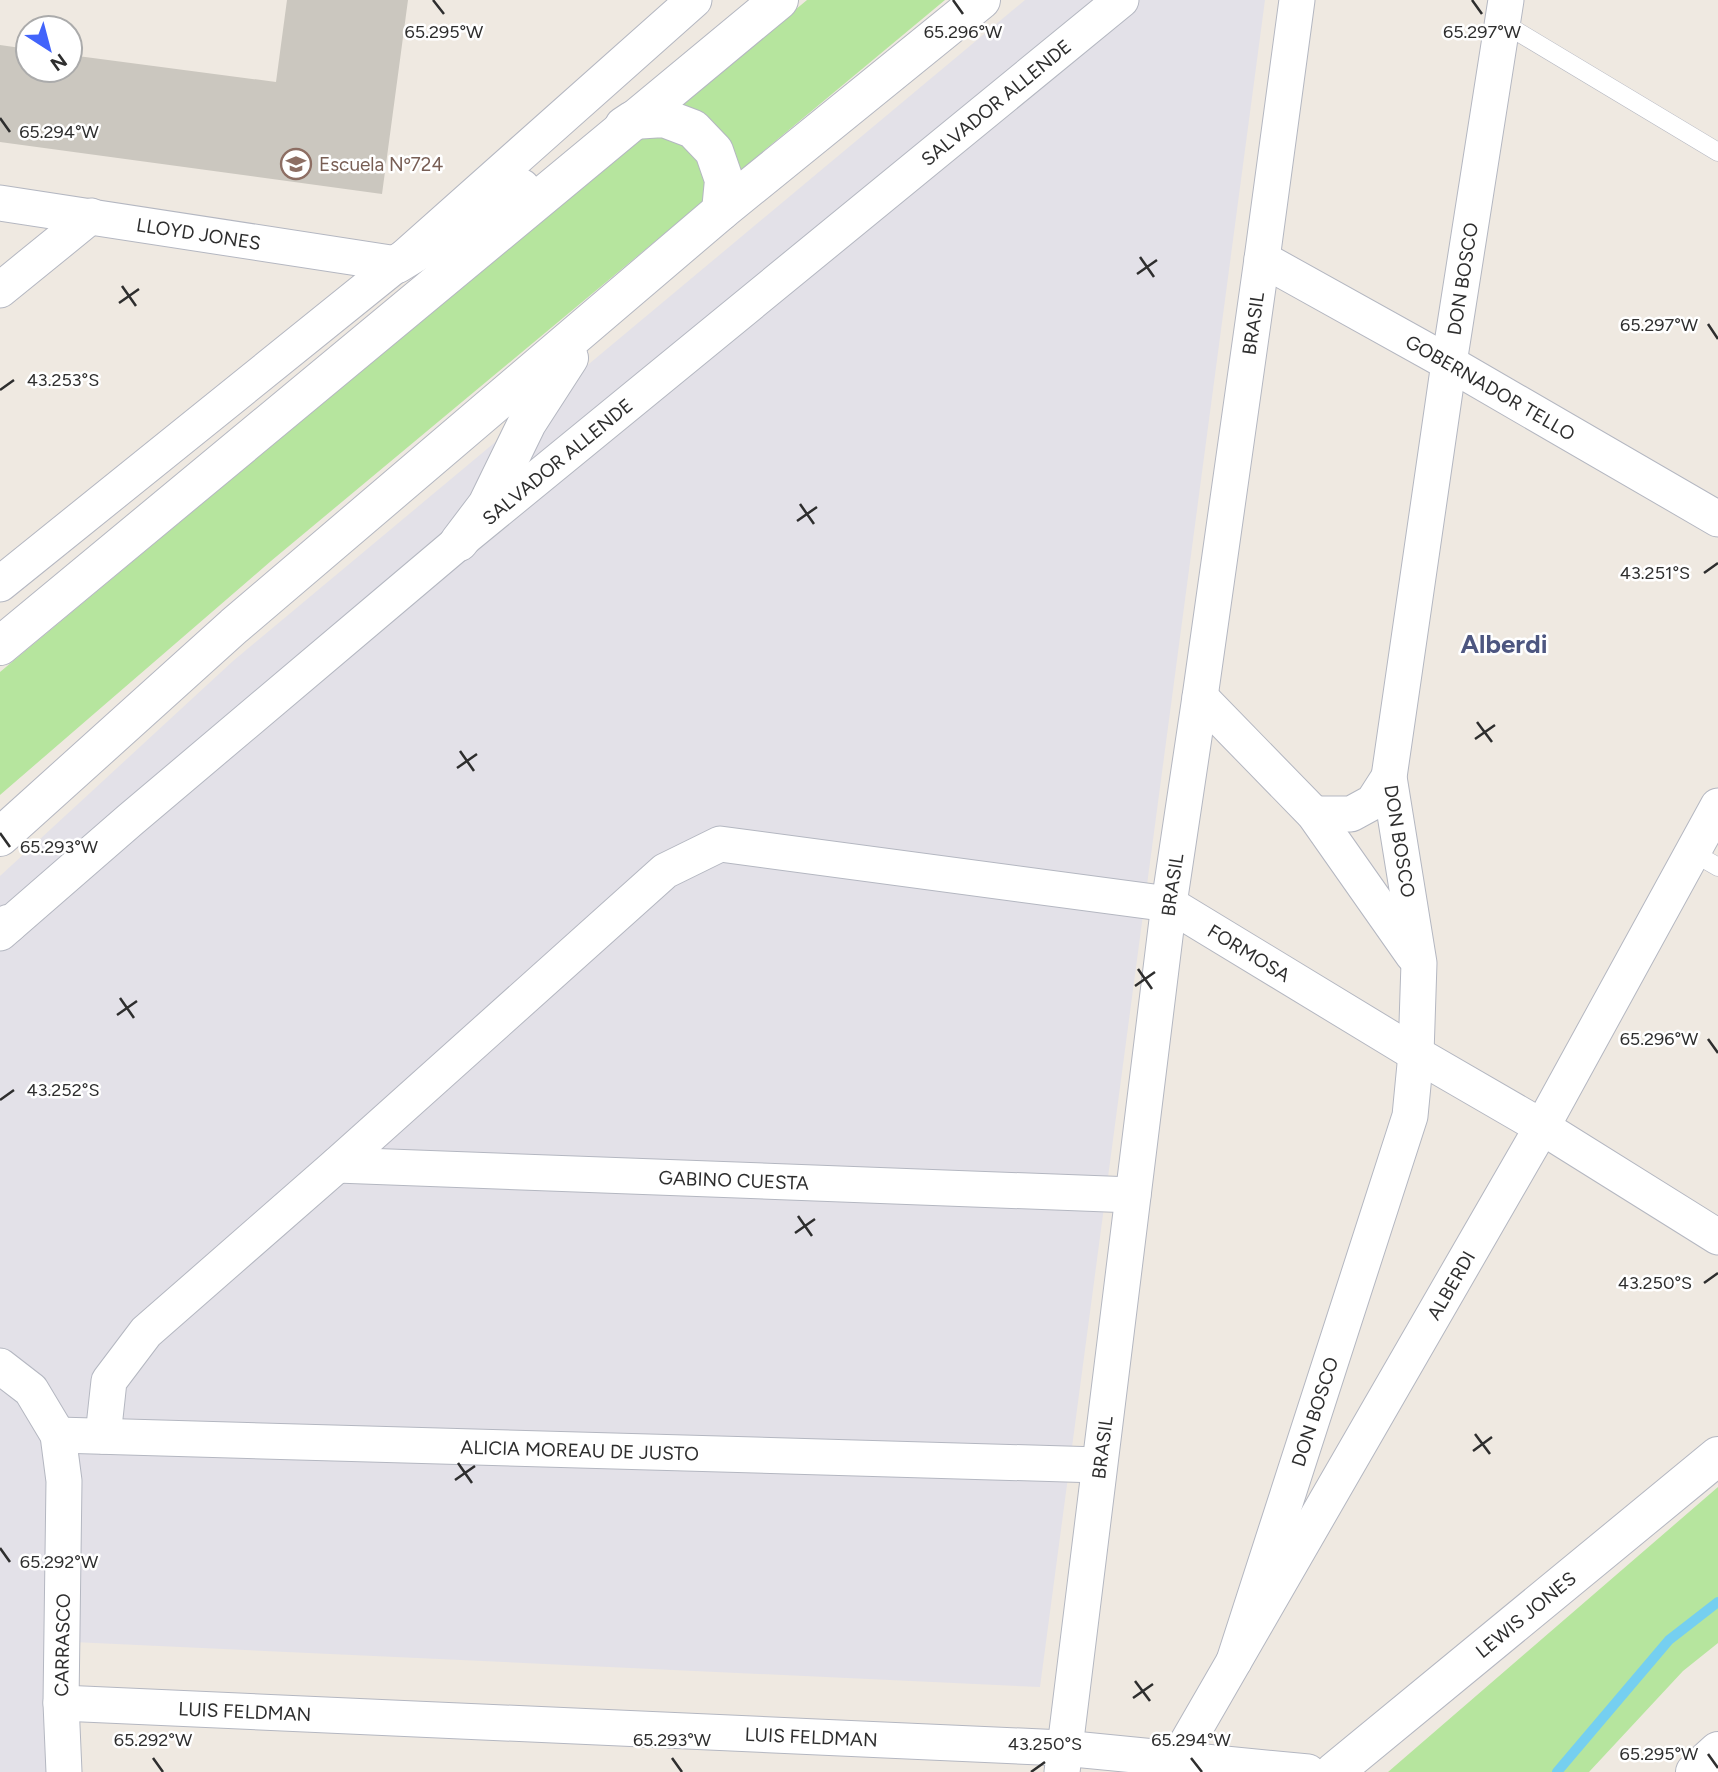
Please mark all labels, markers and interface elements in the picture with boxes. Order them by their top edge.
north arrow [14,14,84,84]
text: 65.295°W [405,21,484,43]
text: 65.296°W [924,21,1003,43]
text: 65.297°W [1443,21,1522,43]
street label: SALVADOR ALLENDE [917,35,1076,171]
text: N [46,49,71,76]
text: 65.294°W [19,121,100,143]
school or university icon: Escuela Nº724 [279,147,313,181]
place label: Escuela Nº724 [319,153,443,176]
street label: LLOYD JONES [135,213,262,255]
street label: DON BOSCO [1443,221,1483,337]
street label: BRASIL [1238,291,1269,357]
text: 65.297°W [1620,314,1699,336]
street label: GOBERNADOR TELLO [1401,330,1579,446]
text: 43.253°S [27,369,99,391]
street label: SALVADOR ALLENDE [478,394,637,530]
text: 43.251°S [1620,562,1690,584]
district label: Alberdi [1461,628,1548,660]
street label: DON BOSCO [1379,783,1420,899]
text: 65.293°W [20,836,99,858]
street label: BRASIL [1157,852,1188,918]
street label: FORMOSA [1203,919,1294,987]
text: 65.296°W [1620,1028,1699,1050]
text: 43.252°S [27,1079,99,1101]
street label: GABINO CUESTA [658,1166,809,1195]
street label: ALBERDI [1422,1247,1480,1324]
text: 43.250°S [1618,1272,1692,1294]
street label: DON BOSCO [1287,1354,1343,1469]
street label: BRASIL [1087,1415,1118,1480]
street label: ALICIA MOREAU DE JUSTO [460,1436,699,1465]
text: 65.292°W [20,1551,99,1573]
street label: LEWIS JONES [1471,1567,1581,1663]
street label: CARRASCO [50,1593,75,1697]
street label: LUIS FELDMAN [178,1697,312,1726]
street label: LUIS FELDMAN [744,1723,878,1752]
text: 65.292°W [114,1729,193,1751]
text: 65.293°W [633,1729,712,1751]
text: 65.294°W [1151,1729,1232,1751]
text: 43.250°S [1008,1733,1082,1755]
text: 65.295°W [1620,1743,1699,1765]

